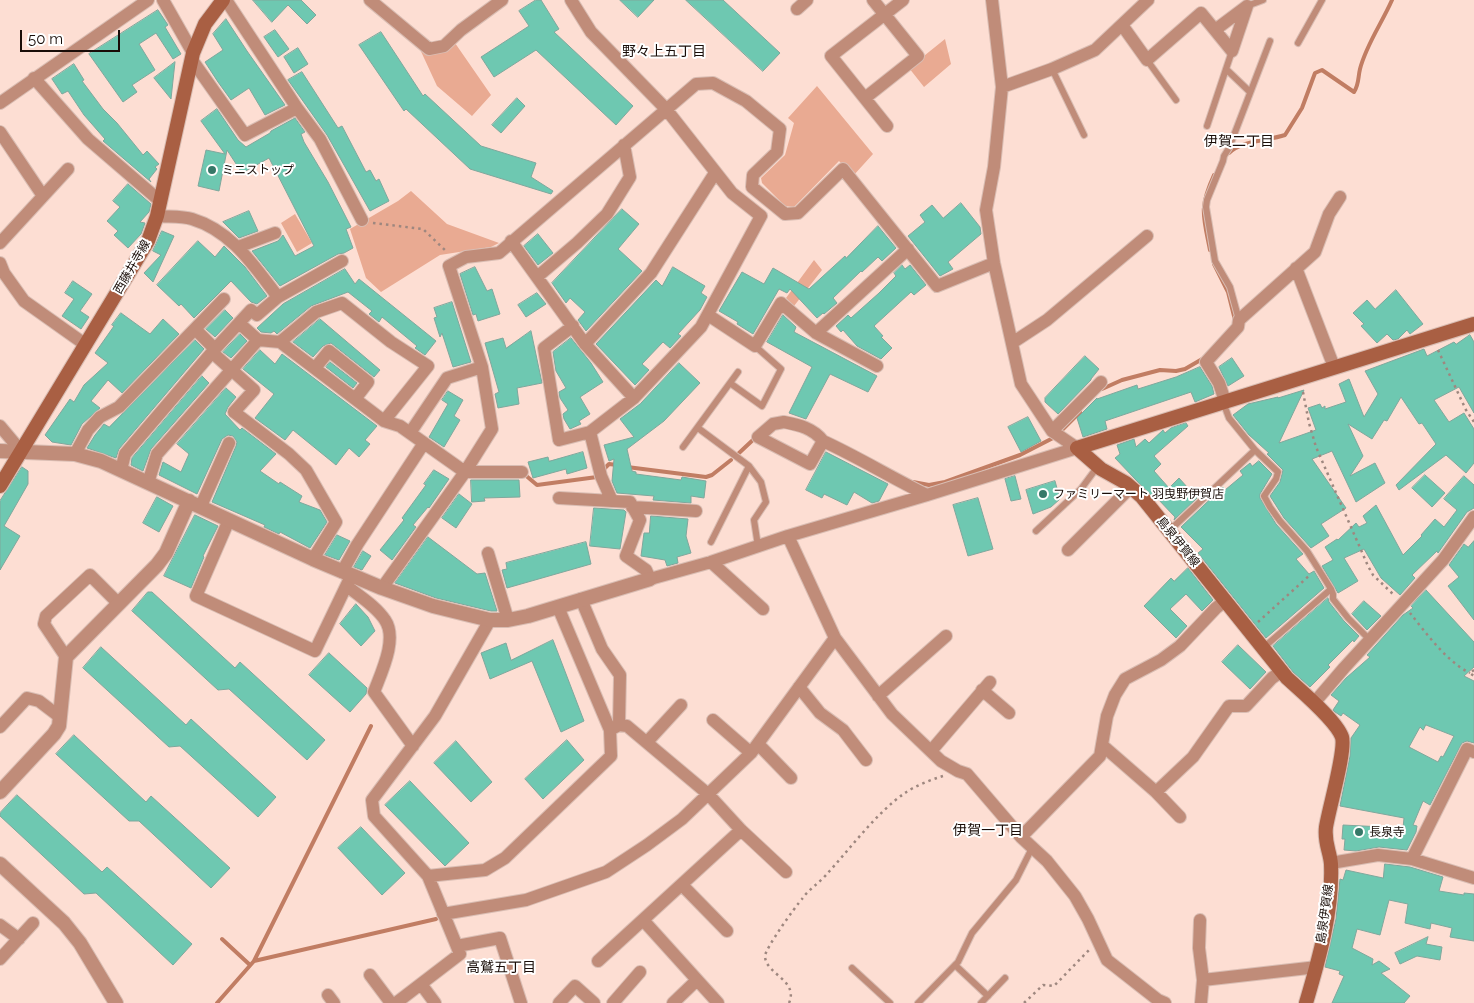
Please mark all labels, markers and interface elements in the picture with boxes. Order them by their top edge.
scale bar [22,20,122,52]
text: 50 m [28,30,63,48]
district label: 野々上五丁目 [622,44,706,60]
district label: 伊賀二丁目 [1204,134,1274,150]
place label: ミニストップ [222,163,294,177]
marker: ミニストップ [206,164,218,176]
street label: 西藤井寺線 [111,237,153,297]
place label: ファミリーマート 羽曳野伊賀店 [1053,487,1224,501]
marker: ファミリーマート 羽曳野伊賀店 [1037,488,1049,500]
street label: 島泉伊賀線 [1154,514,1202,570]
district label: 伊賀一丁目 [953,823,1023,839]
place label: 長泉寺 [1369,825,1405,839]
marker: 長泉寺 [1353,826,1365,838]
street label: 島泉伊賀線 [1314,883,1336,945]
district label: 高鷲五丁目 [466,960,536,976]

